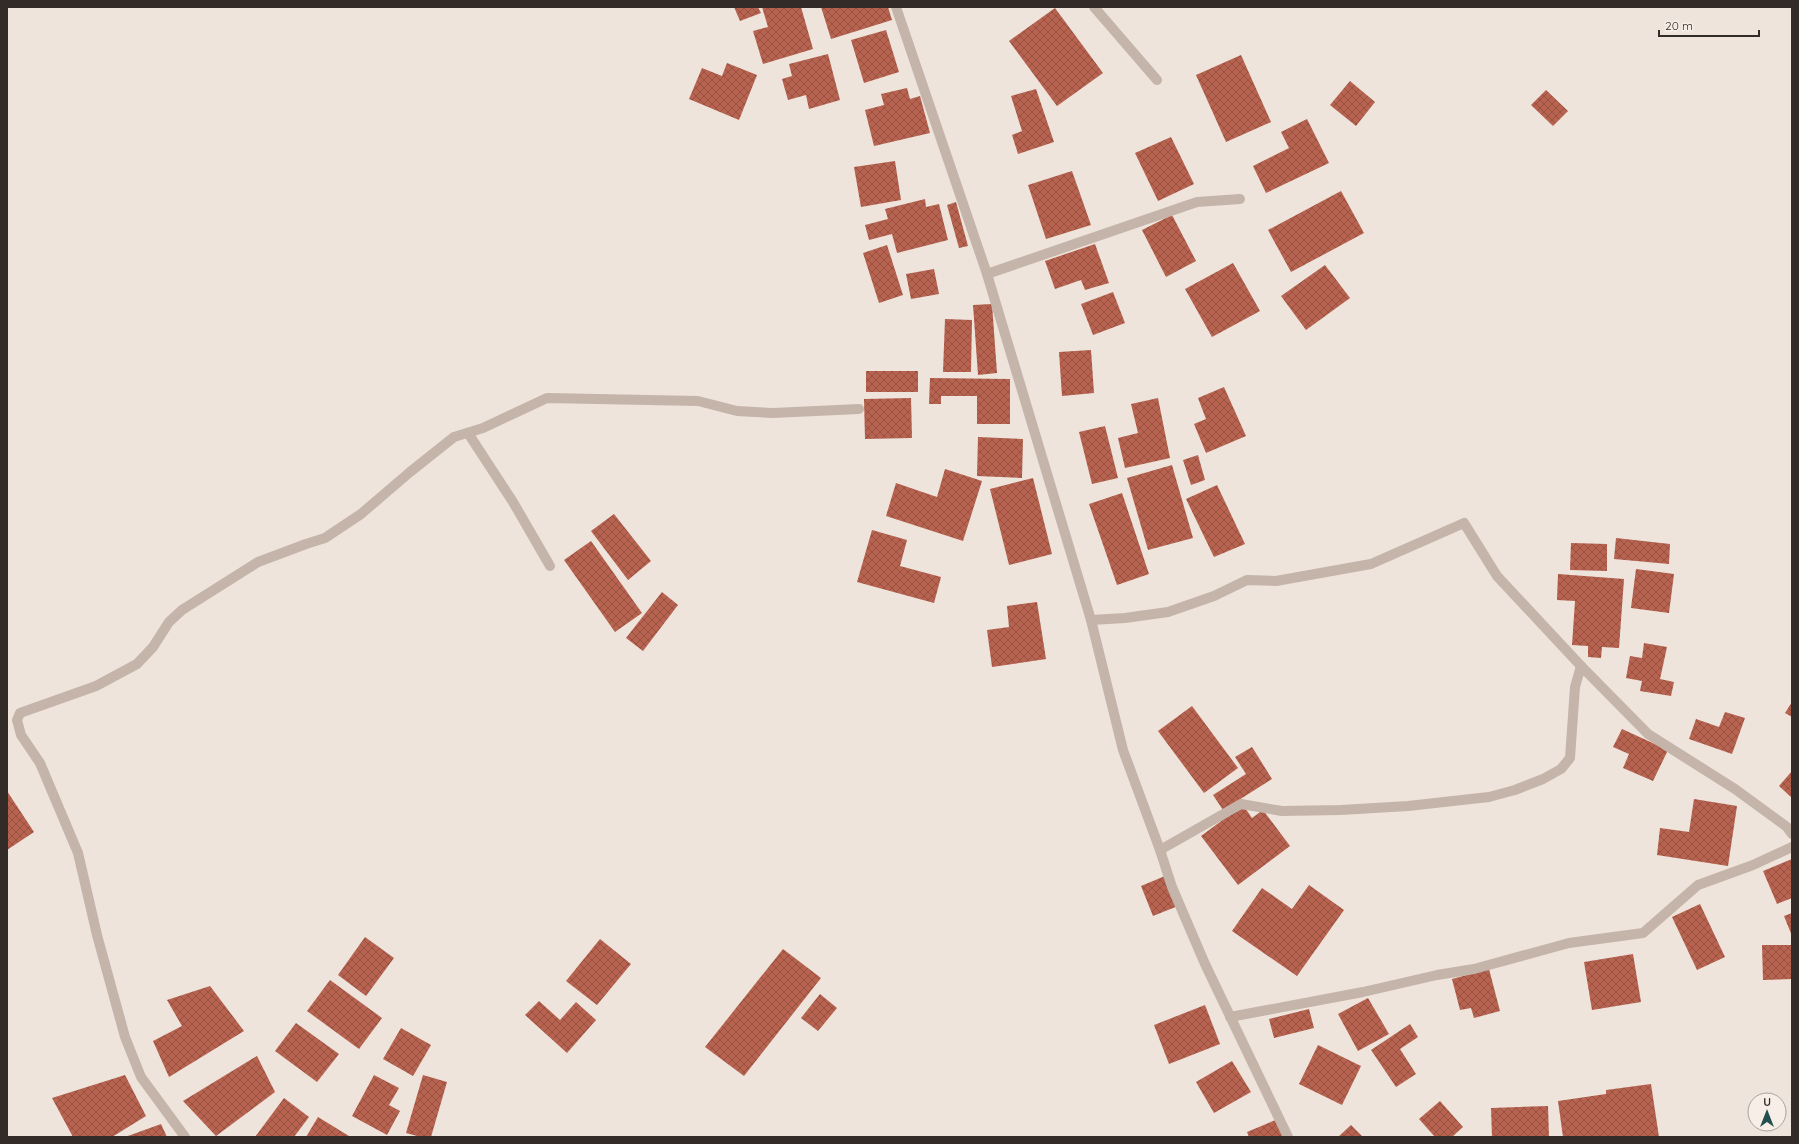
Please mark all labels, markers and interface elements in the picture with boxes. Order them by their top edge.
scale bar [1659,12,1759,38]
text: 20 m [1665,18,1693,33]
north arrow [1747,1092,1787,1132]
text: U [1763,1095,1771,1109]

